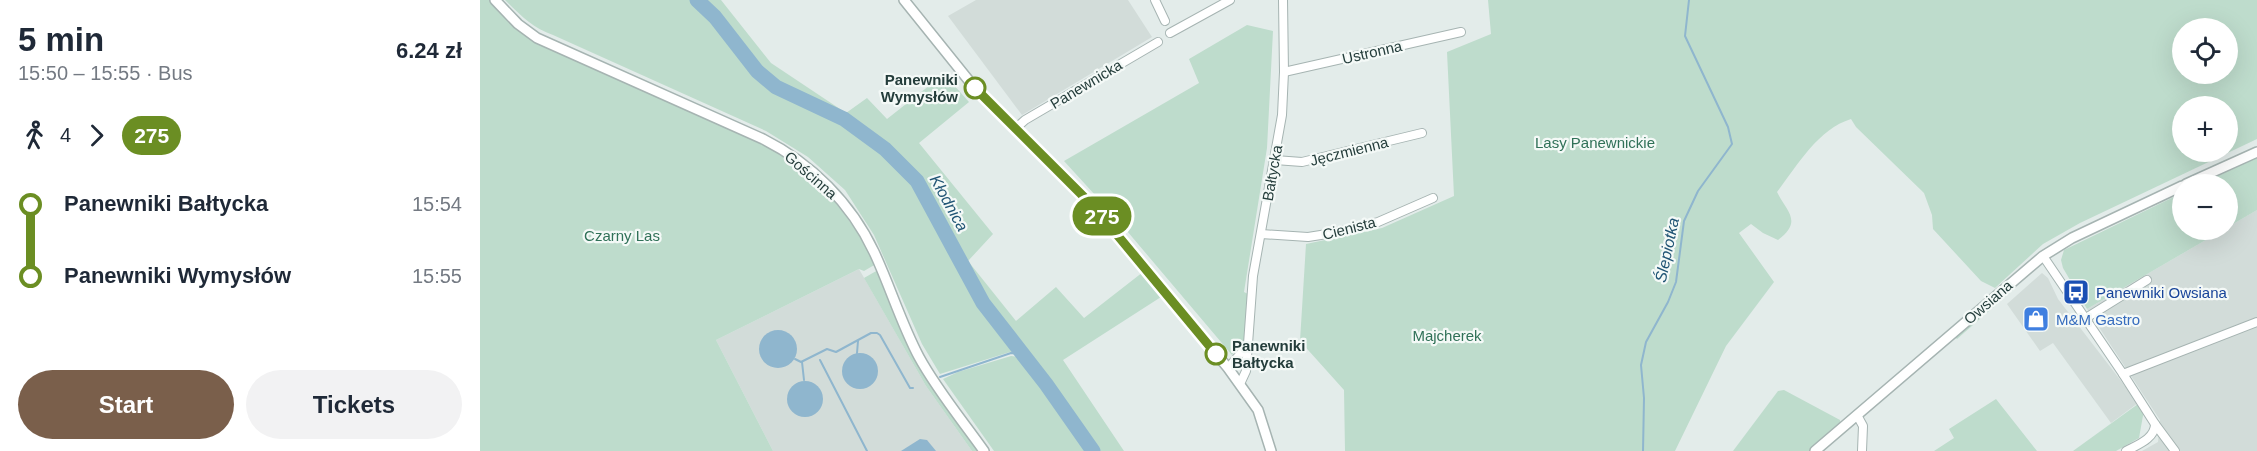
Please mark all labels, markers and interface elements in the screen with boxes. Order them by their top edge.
map controls [2172,18,2238,240]
button: locate [2172,18,2238,84]
text: 5 min [18,21,104,58]
street label: Ustronna [1340,37,1404,67]
text: 6.24 zł [396,38,462,63]
street label: Panewnicka [1047,56,1126,112]
text: 15:50 – 15:55 · Bus [18,62,193,84]
place label: Panewniki Wymysłów [881,71,958,105]
marker: Panewniki Wymysłów [964,77,986,99]
button: + [2172,96,2238,162]
icon: walk [18,119,51,152]
icon: forward [80,119,113,152]
text: 4 [60,124,71,146]
text: 275 [134,124,169,147]
street label: Jęczmienna [1308,133,1391,169]
park label: Lasy Panewnickie [1535,134,1655,151]
street label: Bałtycka [1259,143,1285,202]
street label: Gościnna [782,148,841,203]
water label: Kłodnica [927,172,971,234]
button: − [2172,174,2238,240]
text: Panewniki Bałtycka [64,191,268,216]
text: 15:54 [412,193,462,215]
line badge: 275 [1068,196,1136,236]
text: 275 [1084,205,1120,228]
street label: Cienista [1321,213,1378,243]
water label: Ślepiotka [1651,216,1682,284]
park label: Czarny Las [584,227,660,244]
text: Panewniki Wymysłów [64,263,291,288]
text: 15:55 [412,265,462,287]
street label: Owsiana [1960,276,2016,328]
bus stop icon: Panewniki Owsiana [2061,277,2091,307]
place label: Panewniki Owsiana [2096,284,2228,301]
shop icon: M&M Gastro [2021,304,2051,334]
place label: M&M Gastro [2056,311,2140,328]
park label: Majcherek [1412,327,1482,344]
place label: Panewniki Bałtycka [1232,337,1305,371]
marker: Panewniki Bałtycka [1205,343,1227,365]
button: Start [18,370,234,439]
button: Tickets [246,370,462,439]

